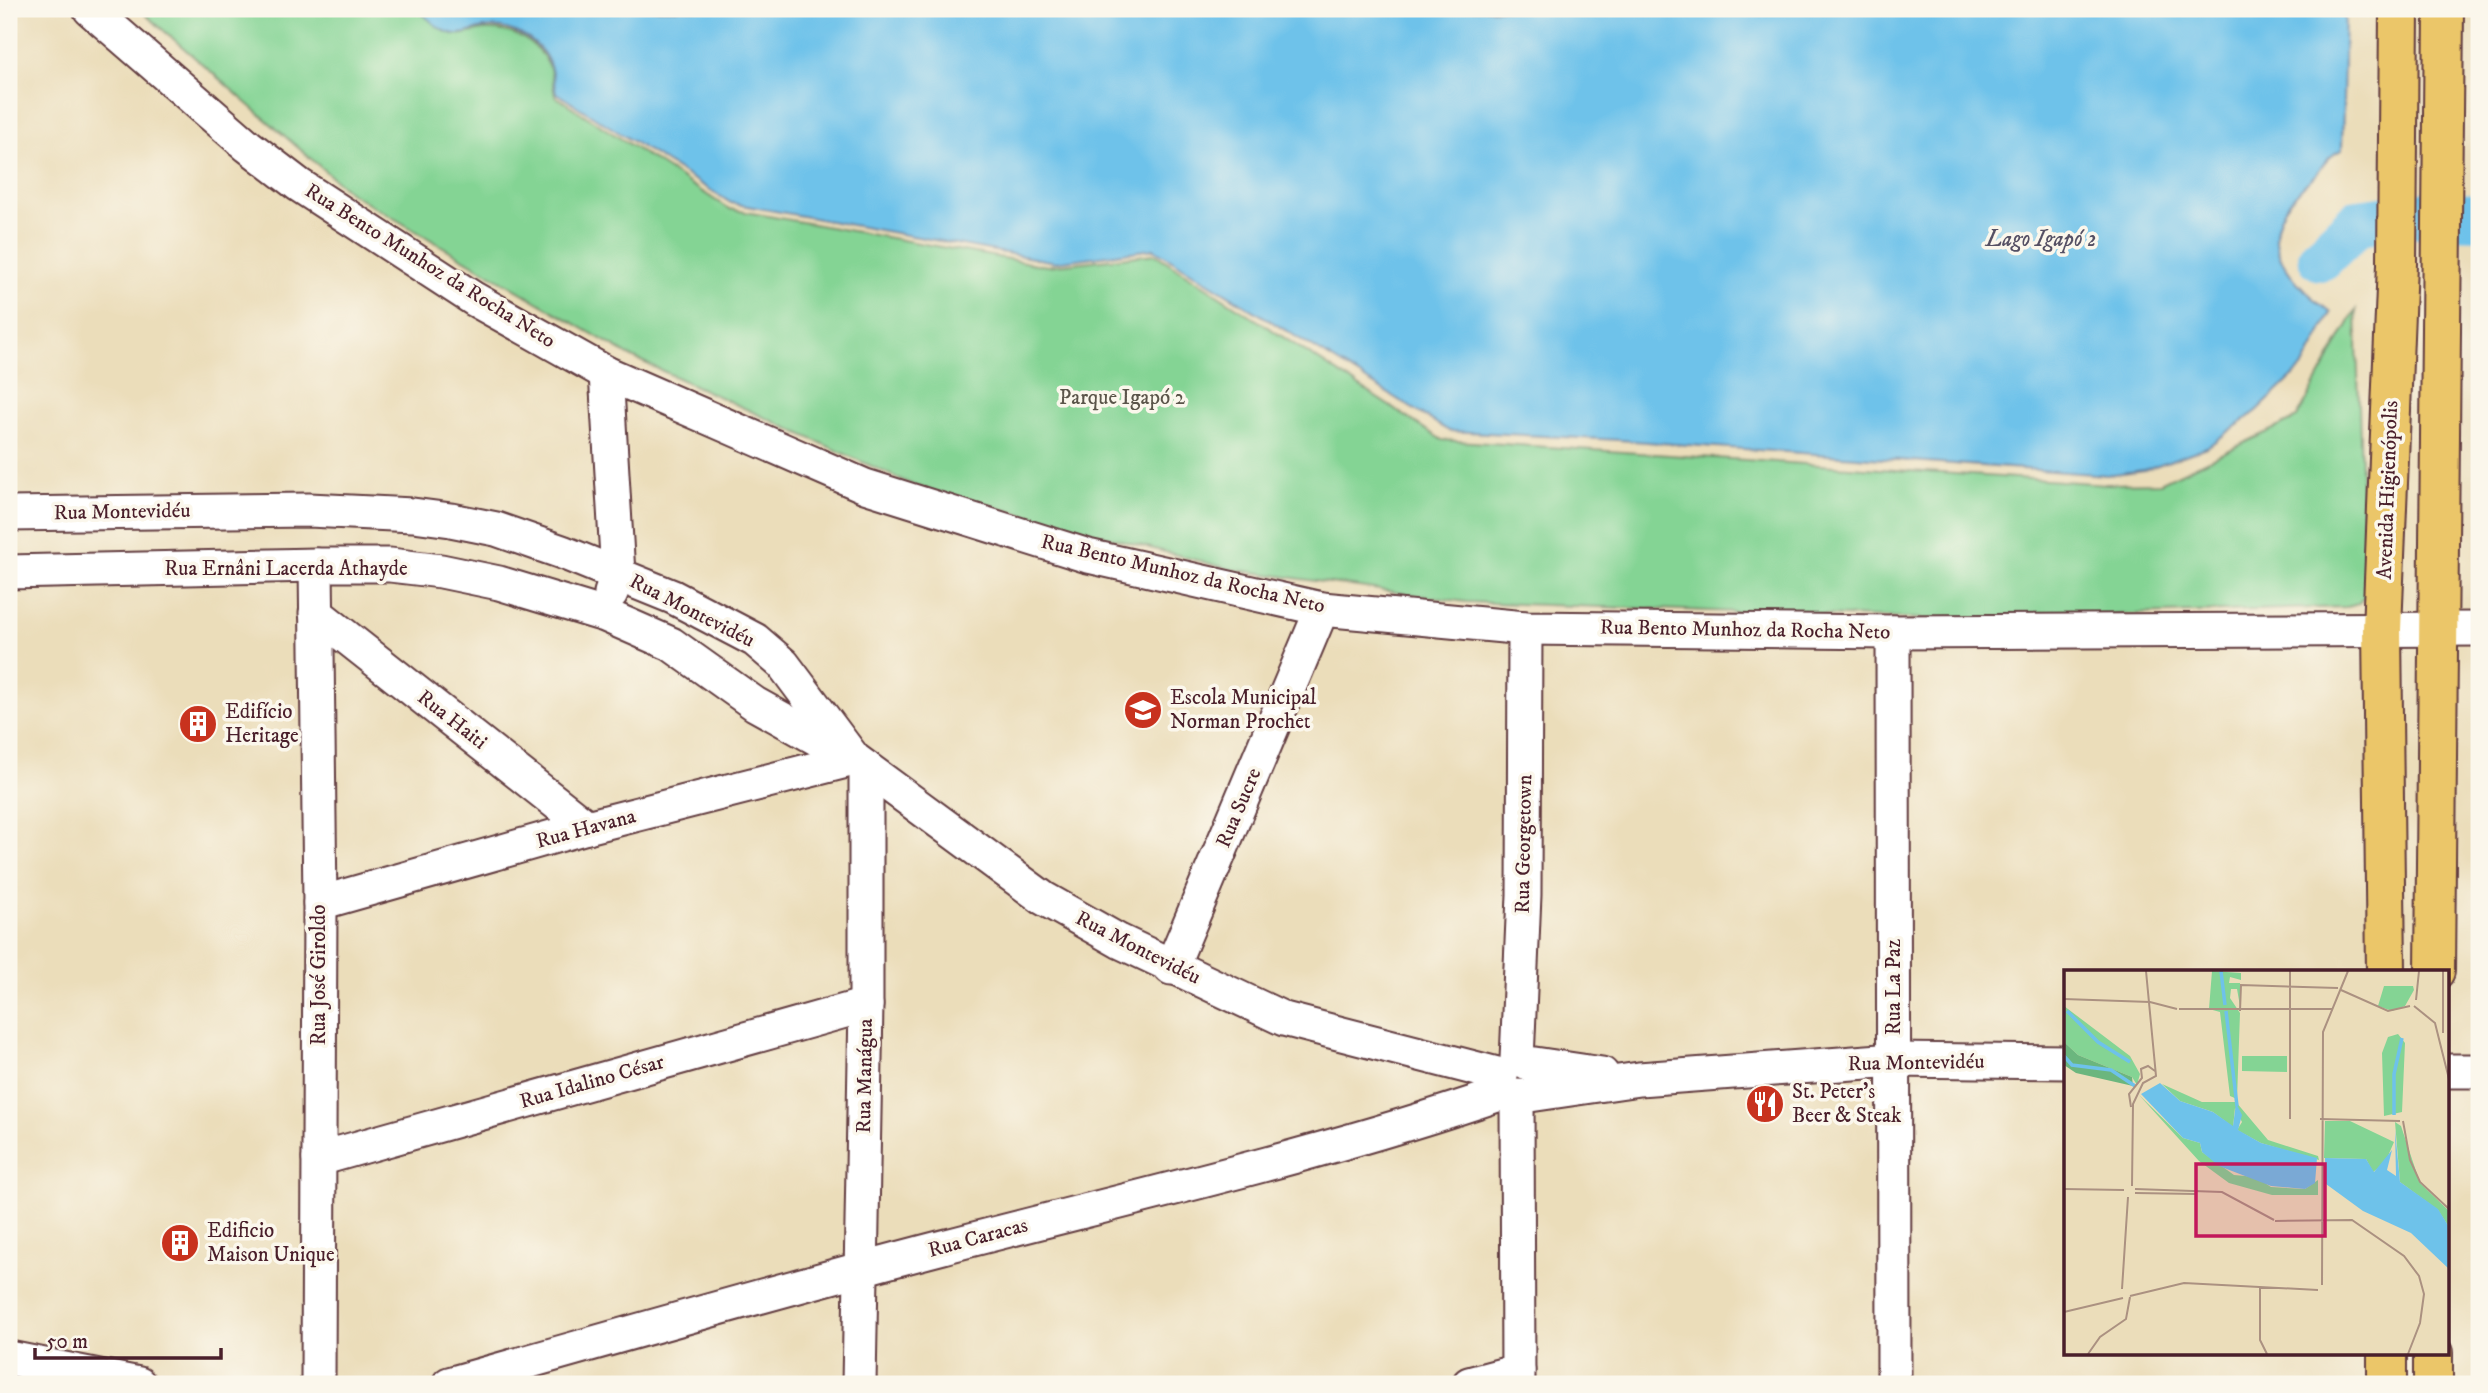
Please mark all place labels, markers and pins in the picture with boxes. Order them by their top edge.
place label: Escola Municipal Norman Prochet [1170,685,1317,735]
school or university icon: Escola Municipal Norman Prochet [1122,689,1164,731]
place label: Edifício Heritage [225,699,299,749]
building icon: Edifício Heritage [177,703,219,745]
place label: St. Peter's Beer & Steak [1792,1079,1902,1129]
restaurant icon: St. Peter's Beer & Steak [1744,1083,1786,1125]
place label: Edificio Maison Unique [207,1218,335,1268]
building icon: Edificio Maison Unique [159,1222,201,1264]

